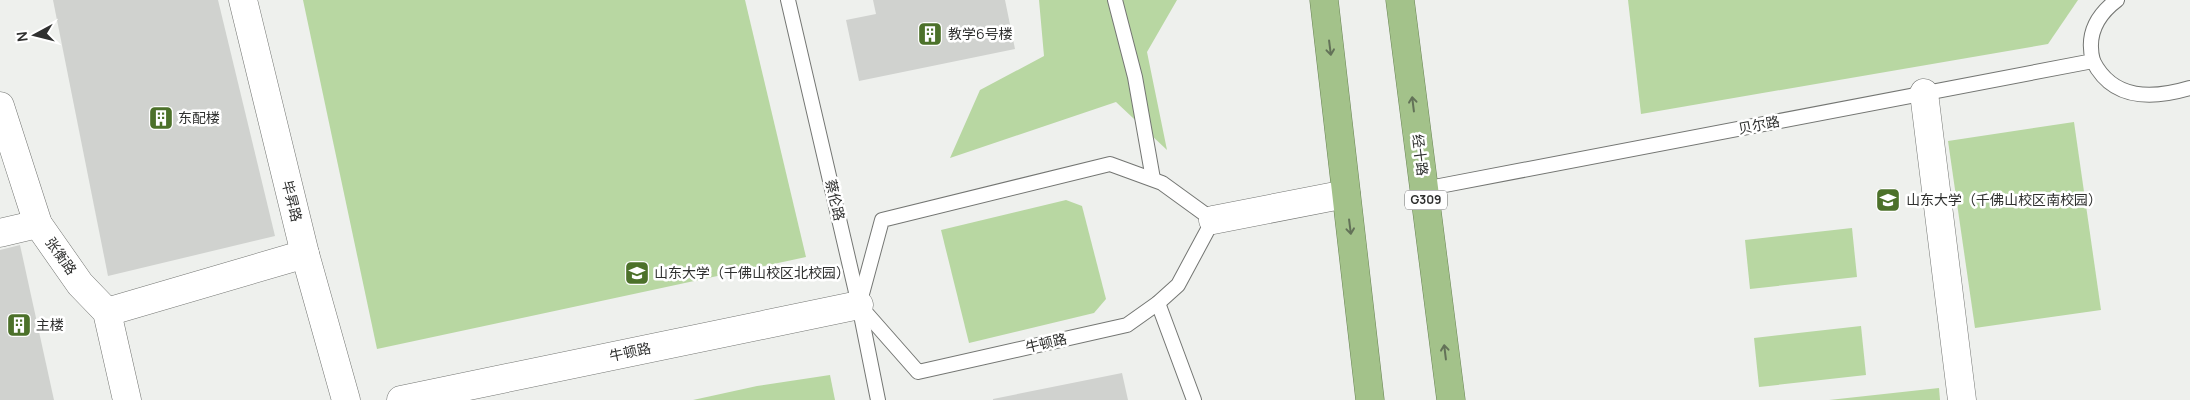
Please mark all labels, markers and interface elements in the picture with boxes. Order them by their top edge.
north arrow [10,10,60,60]
building icon: 教学6号楼 [917,21,943,47]
place label: 教学6号楼 [948,24,1013,43]
text: N [12,30,32,43]
one-way arrow [1325,40,1335,56]
one-way arrow [1408,96,1418,112]
building icon: 东配楼 [148,105,174,131]
place label: 东配楼 [178,108,220,127]
street label: 贝尔路 [1736,111,1781,138]
street label: 经十路 [1409,133,1432,177]
street label: 蔡伦路 [822,177,849,222]
street label: 毕昇路 [278,178,307,224]
school or university icon: 山东大学（千佛山校区南校园） [1875,187,1901,213]
road number: G309 [1405,190,1447,210]
place label: 山东大学（千佛山校区南校园） [1906,190,2102,209]
one-way arrow [1345,219,1355,235]
street label: 张衡路 [42,233,81,278]
school or university icon: 山东大学（千佛山校区北校园） [624,260,650,286]
place label: 山东大学（千佛山校区北校园） [654,263,850,282]
building icon: 主楼 [6,312,32,338]
place label: 主楼 [36,315,64,334]
street label: 牛顿路 [1023,329,1068,356]
street label: 牛顿路 [607,338,652,365]
one-way arrow [1440,344,1450,360]

